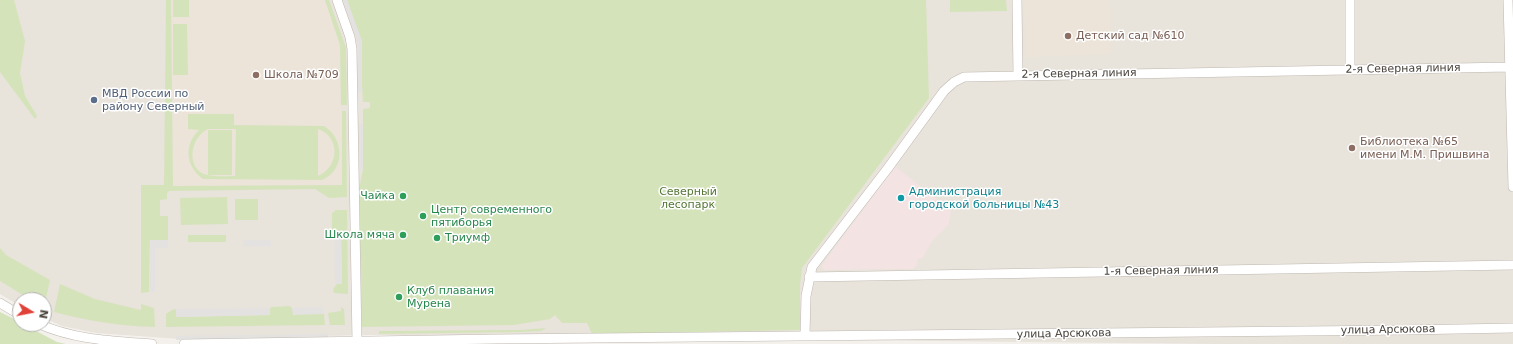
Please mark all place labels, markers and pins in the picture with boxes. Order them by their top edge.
place label: Детский сад №610 [1076,29,1185,43]
marker: Детский сад №610 [1063,31,1073,41]
place label: Школа №709 [264,68,339,82]
marker: Школа №709 [251,70,261,80]
place label: МВД России по району Северный [102,87,205,113]
marker: МВД России по району Северный [89,95,99,105]
place label: Библиотека №65 имени М.М. Пришвина [1360,135,1490,161]
marker: Библиотека №65 имени М.М. Пришвина [1347,143,1357,153]
place label: Администрация городской больницы №43 [909,185,1059,211]
place label: Чайка [360,189,395,203]
marker: Чайка [398,191,408,201]
marker: Администрация городской больницы №43 [896,193,906,203]
place label: Центр современного пятиборья [431,203,552,229]
marker: Центр современного пятиборья [418,211,428,221]
place label: Школа мяча [324,228,395,242]
marker: Школа мяча [398,230,408,240]
place label: Триумф [445,231,490,245]
marker: Триумф [432,233,442,243]
place label: Клуб плавания Мурена [407,284,494,310]
marker: Клуб плавания Мурена [394,292,404,302]

